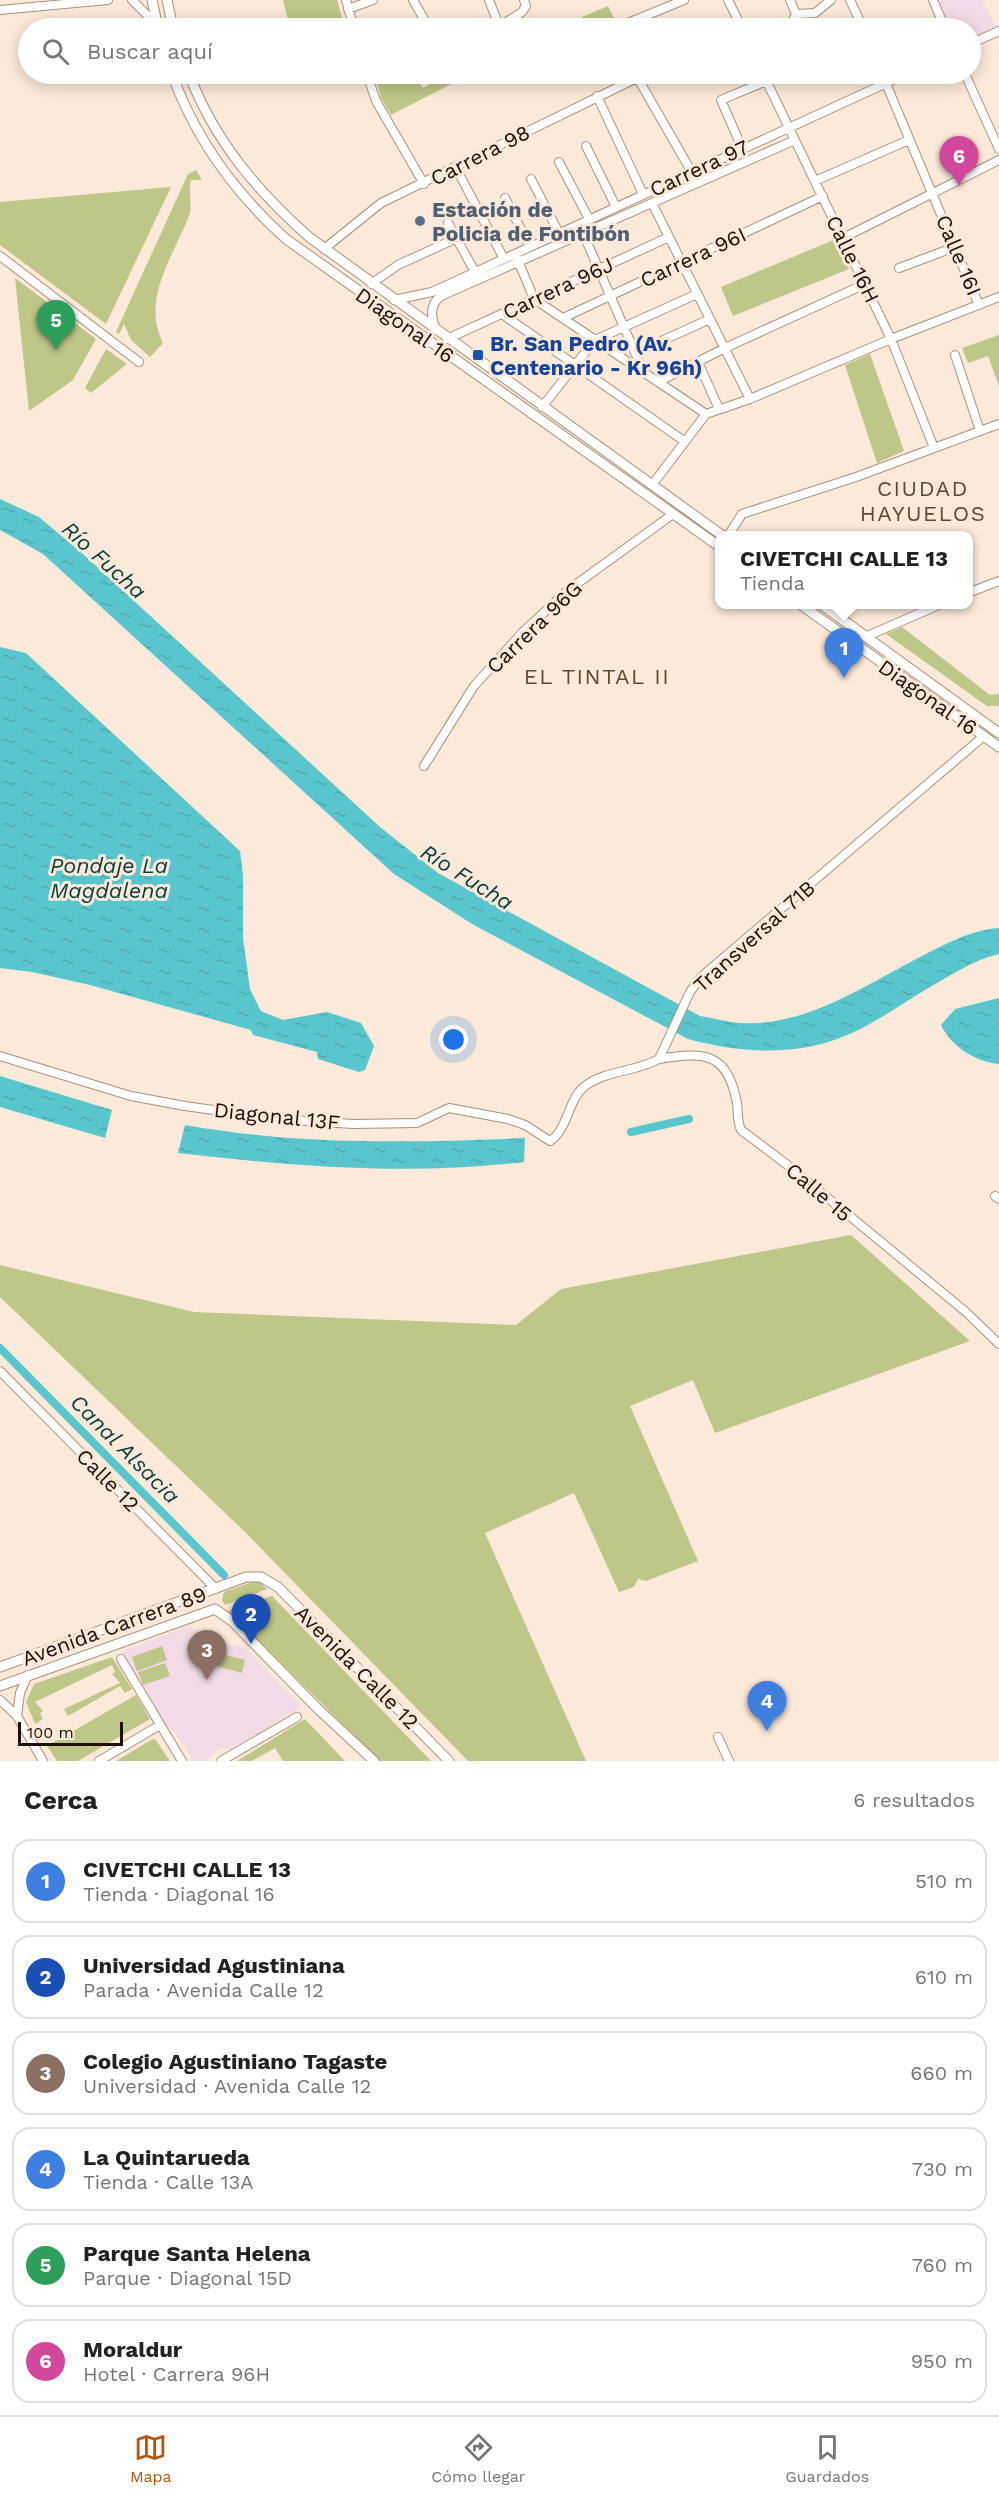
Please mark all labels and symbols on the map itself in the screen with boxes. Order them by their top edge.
street label: Carrera 98 [426,119,534,191]
street label: Carrera 97 [646,134,753,202]
pin: 6 [940,136,978,186]
place label: Estación de Policia de Fontibón [432,197,630,246]
street label: Calle 16H [821,211,885,307]
street label: Calle 16I [931,211,987,299]
marker: Estación de Policia de Fontibón [413,214,427,228]
street label: Carrera 96I [636,222,750,292]
street label: Carrera 96J [498,251,618,325]
street label: Diagonal 16 [351,282,459,368]
pin: 5 [36,300,76,350]
place label: Br. San Pedro (Av. Centenario - Kr 96h) [490,331,703,380]
marker: Br. San Pedro (Av. Centenario - Kr 96h) [471,348,485,362]
district label: CIUDAD HAYUELOS [860,476,986,526]
water label: Río Fucha [57,516,151,604]
street label: Carrera 96G [481,575,587,679]
pin: 1 [824,628,864,678]
street label: Diagonal 16 [874,654,982,740]
district label: EL TINTAL II [524,664,670,689]
water label: Río Fucha [416,839,518,915]
water label: Pondaje La Magdalena [50,853,168,903]
street label: Transversal 71B [688,875,820,997]
your location [439,1025,468,1054]
street label: Diagonal 13F [213,1097,341,1135]
street label: Calle 15 [781,1157,857,1227]
water label: Canal Alsacia [65,1389,185,1509]
street label: Calle 12 [71,1443,145,1517]
street label: Avenida Carrera 89 [18,1581,210,1671]
pin: 2 [232,1594,270,1644]
street label: Avenida Calle 12 [290,1600,424,1734]
pin: 3 [188,1630,226,1680]
pin: 4 [748,1682,786,1731]
scale bar [18,1719,123,1746]

